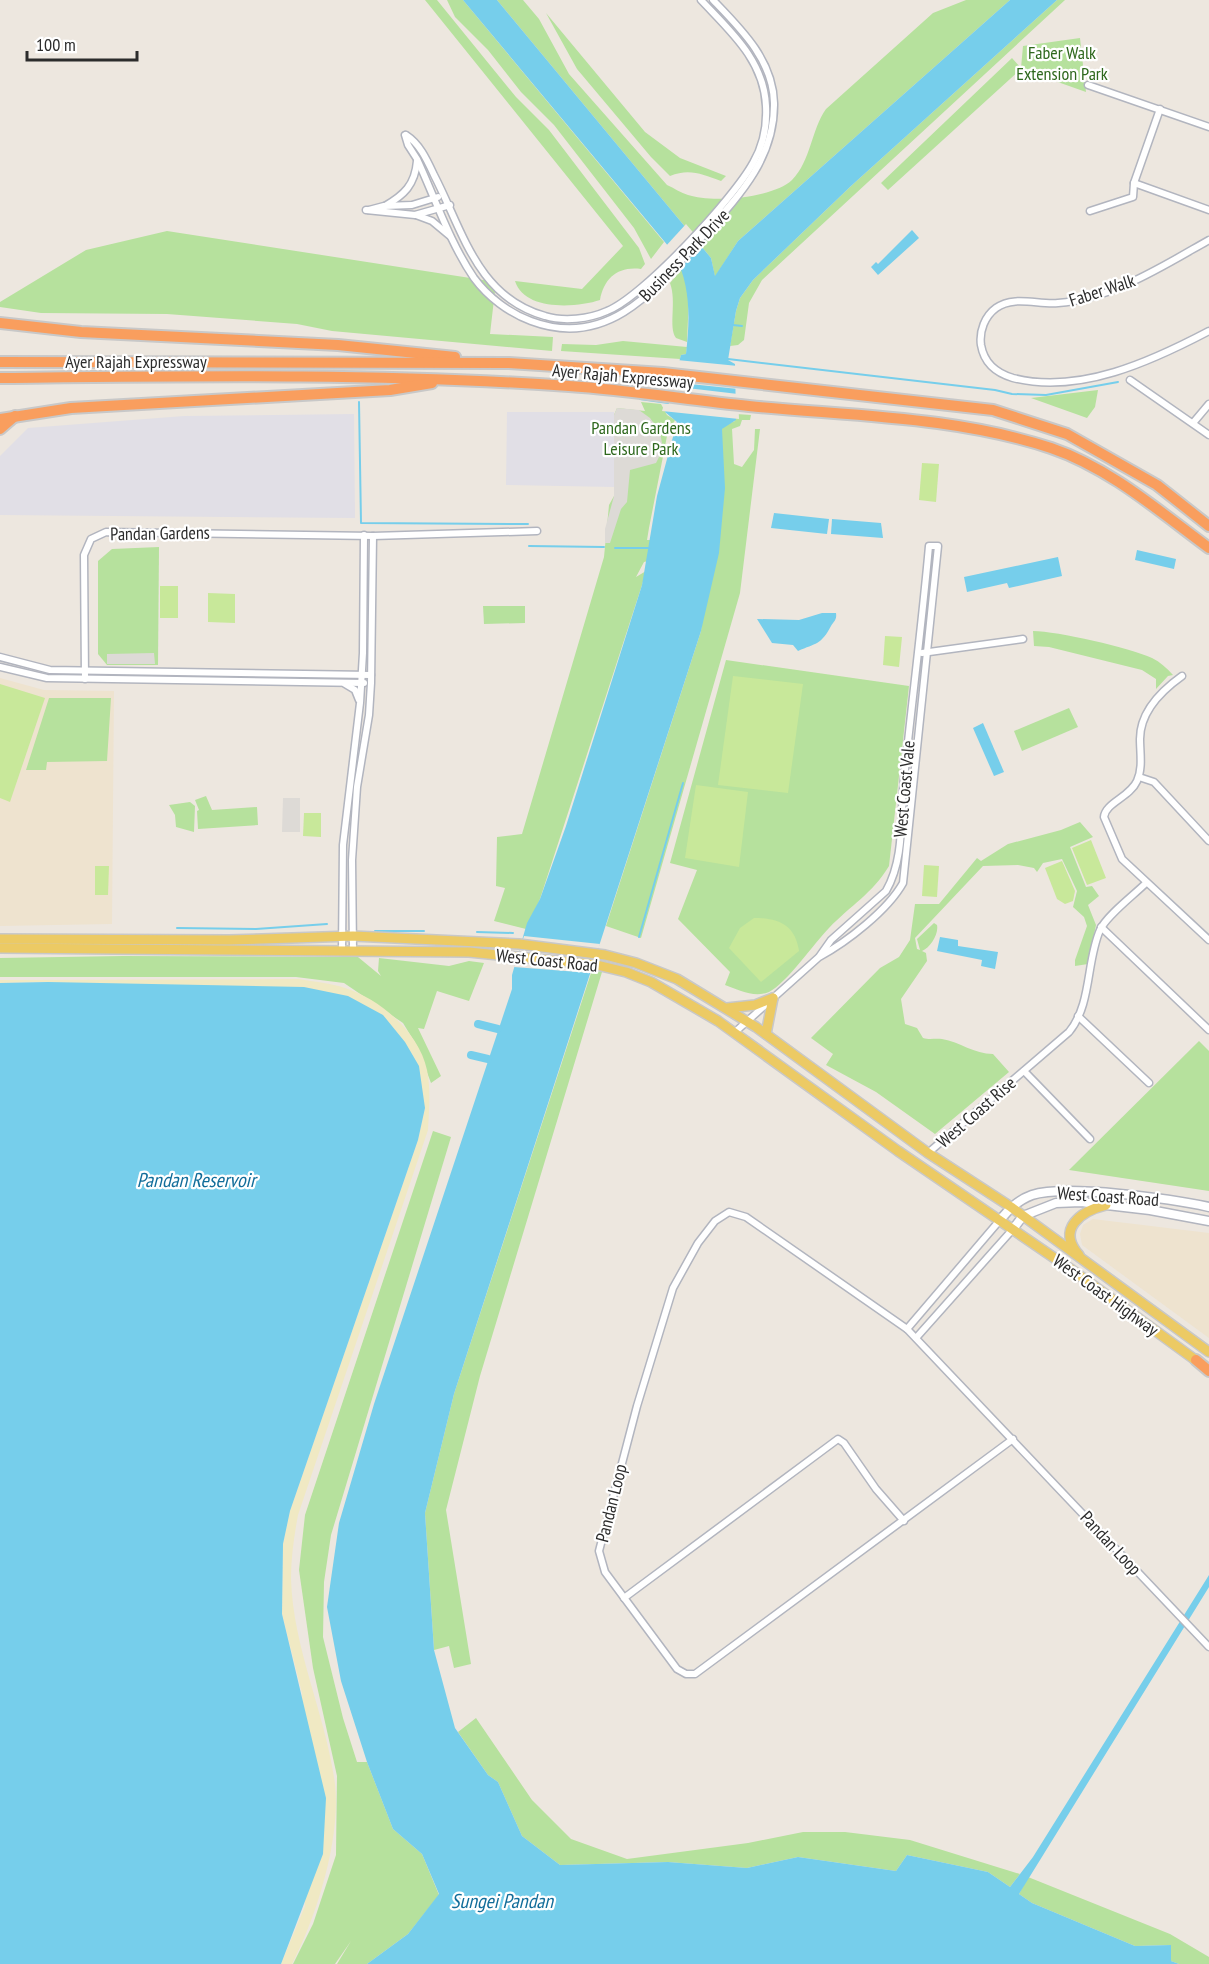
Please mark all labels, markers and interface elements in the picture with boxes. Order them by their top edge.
scale bar [27,24,136,62]
text: 100 m [36,33,76,56]
park label: Faber Walk Extension Park [1016,41,1108,85]
street label: Business Park Drive [634,204,734,306]
street label: Faber Walk [1066,269,1138,311]
street label: Ayer Rajah Expressway [65,350,207,373]
street label: Ayer Rajah Expressway [551,358,695,394]
park label: Pandan Gardens Leisure Park [591,416,691,460]
street label: Pandan Gardens [110,521,210,545]
street label: West Coast Vale [888,740,920,838]
street label: West Coast Road [495,943,599,977]
street label: West Coast Rise [932,1071,1020,1153]
water label: Pandan Reservoir [137,1167,258,1193]
street label: West Coast Road [1056,1181,1160,1211]
street label: West Coast Highway [1049,1249,1164,1341]
street label: Pandan Loop [590,1461,632,1544]
street label: Pandan Loop [1075,1506,1147,1580]
water label: Sungei Pandan [451,1888,554,1914]

